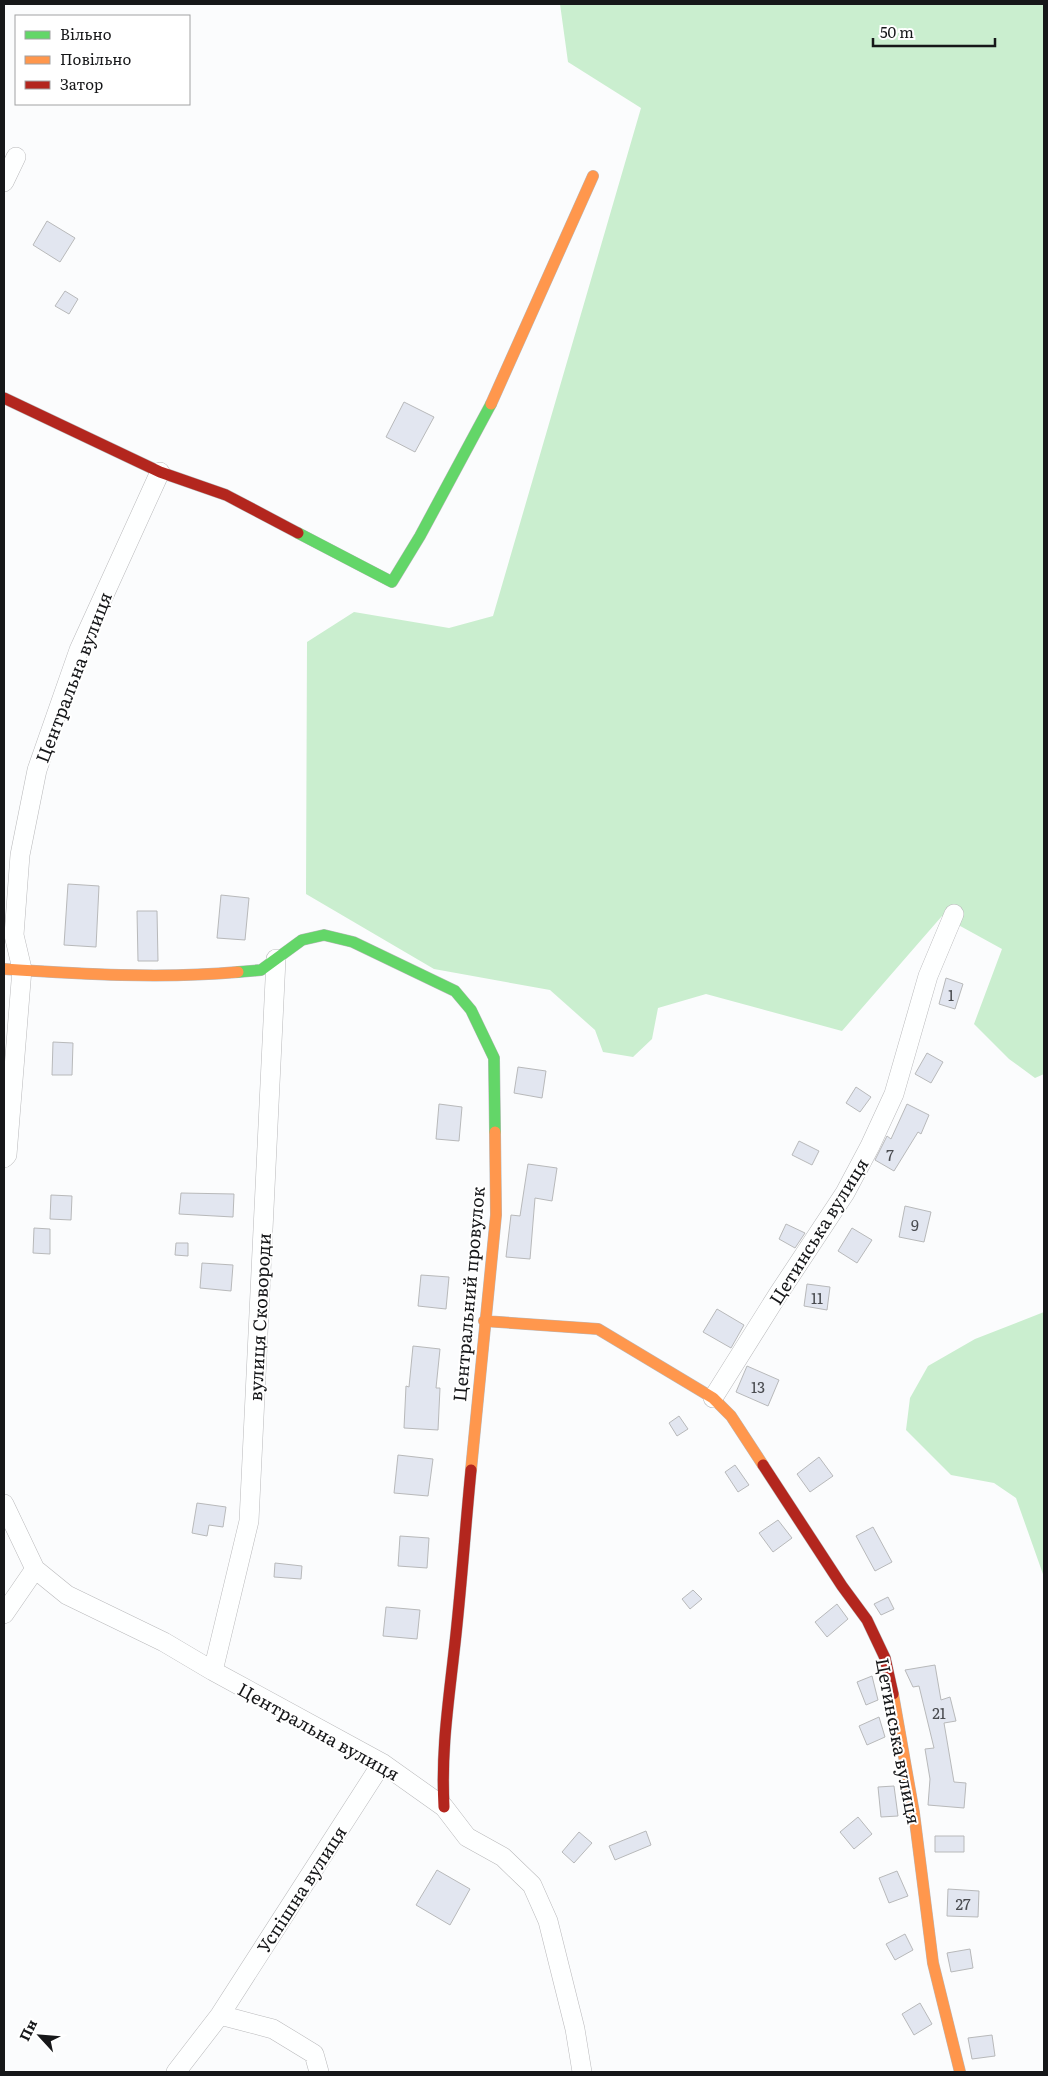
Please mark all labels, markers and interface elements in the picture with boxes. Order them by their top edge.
legend [15,15,190,105]
scale bar [873,15,996,47]
text: 50 m [880,20,914,43]
text: Вільно [60,22,112,45]
text: Повільно [60,47,132,70]
text: Затор [60,72,103,95]
street label: Центральна вулиця [28,588,118,766]
house number: 1 [948,983,954,1006]
house number: 7 [886,1143,894,1166]
street label: Цетинська вулиця [762,1152,874,1310]
street label: Центральний провулок [445,1185,491,1403]
house number: 9 [911,1213,919,1236]
street label: вулиця Сковороди [241,1232,277,1402]
house number: 11 [811,1286,823,1309]
house number: 13 [751,1375,765,1398]
street label: Цетинська вулиця [870,1656,928,1826]
street label: Центральна вулиця [233,1675,405,1787]
house number: 21 [932,1701,946,1724]
street label: Успішна вулиця [250,1820,352,1958]
house number: 27 [955,1892,971,1915]
north arrow [15,2011,65,2061]
text: Пн [14,2016,41,2044]

